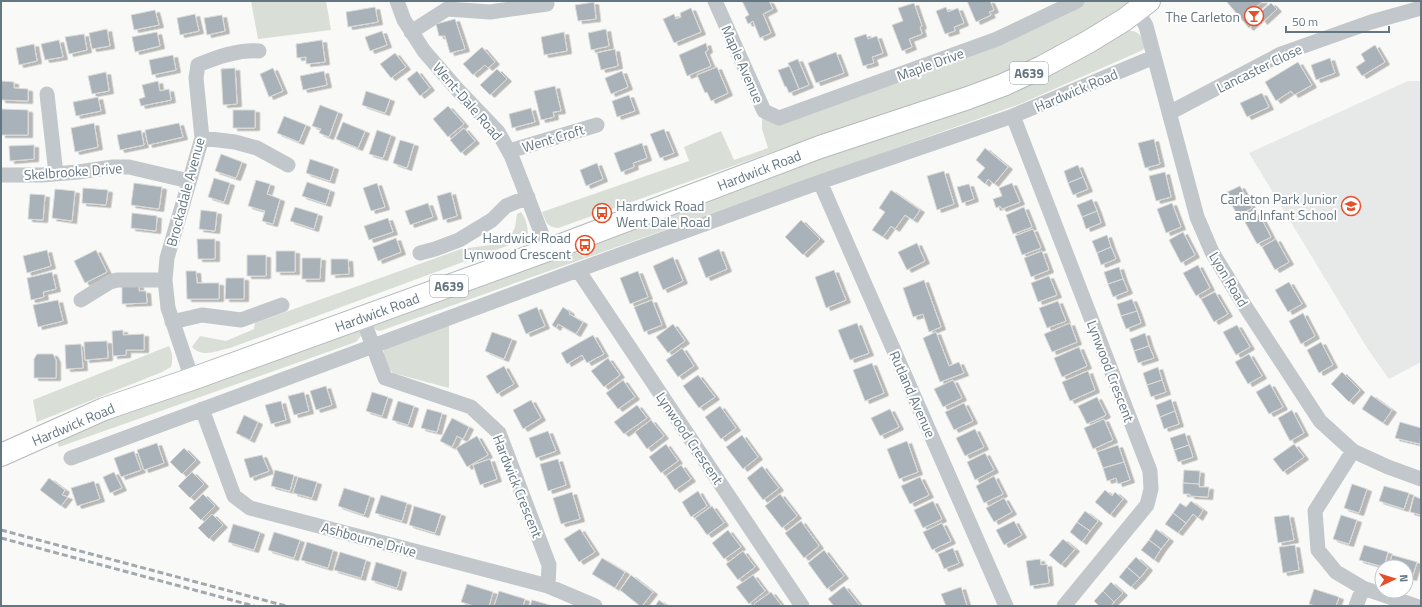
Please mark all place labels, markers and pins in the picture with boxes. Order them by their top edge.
bar icon: The Carleton [1243,5,1265,27]
place label: The Carleton [1165,6,1240,27]
place label: Carleton Park Junior and Infant School [1220,188,1337,225]
place label: Hardwick Road Went Dale Road [616,195,710,232]
school or university icon: Carleton Park Junior and Infant School [1340,195,1362,217]
bus stop icon: Hardwick Road Went Dale Road [591,202,613,224]
place label: Hardwick Road Lynwood Crescent [464,227,571,264]
bus stop icon: Hardwick Road Lynwood Crescent [574,234,596,256]

